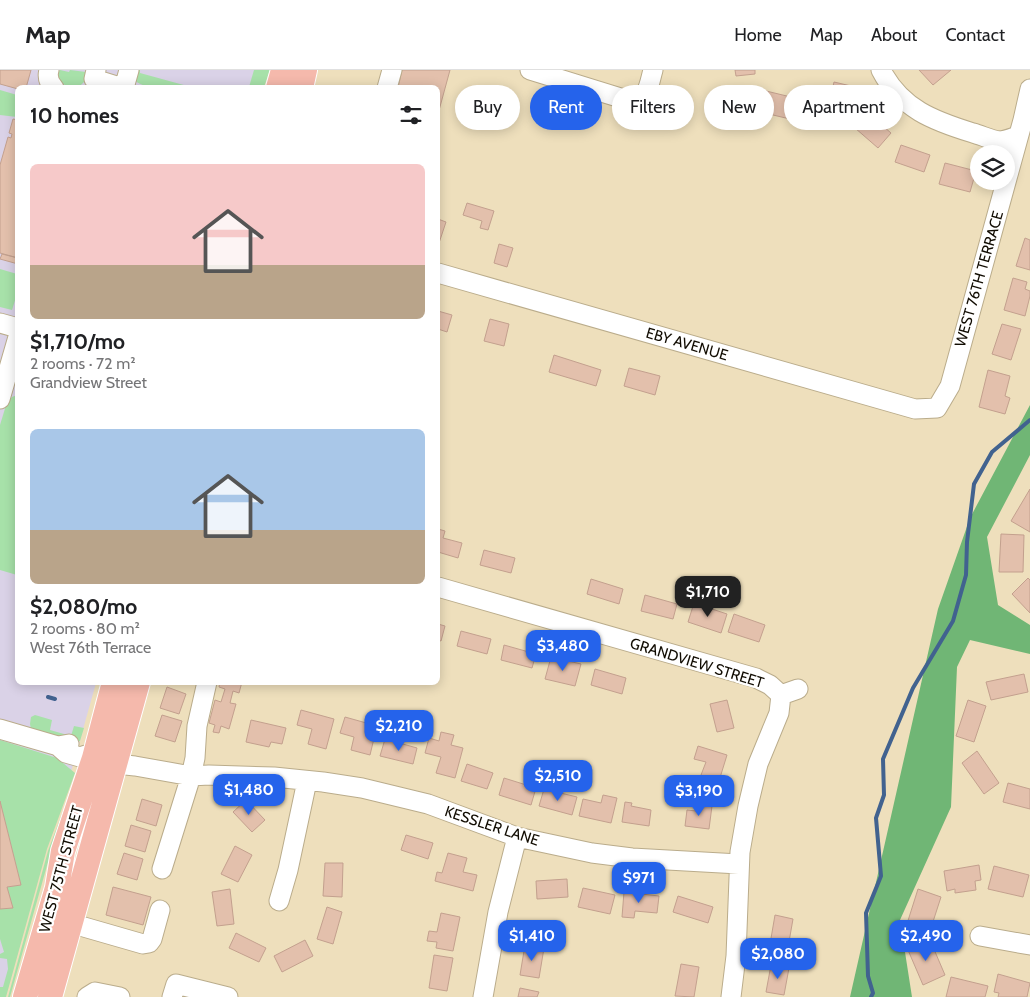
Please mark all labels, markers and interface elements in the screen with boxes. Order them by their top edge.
text: Map [25,20,71,49]
text: Home [734,24,782,46]
text: Map [810,24,843,46]
text: About [871,24,917,46]
text: Contact [945,24,1005,46]
chip: Buy [455,85,520,130]
chip: Rent [530,85,602,130]
chip: Filters [612,85,694,130]
chip: New [704,85,774,130]
chip: Apartment [784,85,903,130]
icon: filters [397,101,425,129]
text: 10 homes [30,103,119,128]
map controls [970,145,1015,190]
button: layers [970,145,1015,190]
icon: home [183,196,273,286]
street label: WEST 76TH TERRACE [951,209,1007,349]
street label: EBY AVENUE [644,324,730,364]
text: $1,710/mo [30,329,125,354]
text: 2 rooms · 72 m² [30,354,135,373]
text: Grandview Street [30,373,147,392]
icon: home [183,461,273,551]
pin: $1,710 [667,576,749,618]
text: $1,710 [686,582,730,601]
text: $2,080/mo [30,594,137,619]
text: 2 rooms · 80 m² [30,619,140,638]
pin: $3,480 [522,630,604,672]
street label: GRANDVIEW STREET [628,634,766,692]
text: $3,480 [537,636,589,655]
text: West 76th Terrace [30,638,151,657]
pin: $2,210 [358,710,440,752]
text: $2,210 [375,716,423,735]
pin: $2,510 [517,760,599,802]
text: $2,510 [534,766,582,785]
pin: $1,480 [208,774,290,816]
pin: $3,190 [658,774,740,817]
text: $1,480 [224,780,274,799]
text: $3,190 [675,781,723,800]
street label: KESSLER LANE [443,802,541,850]
street label: WEST 75TH STREET [35,804,87,934]
pin: $971 [609,862,669,904]
text: $971 [623,868,655,887]
pin: $1,410 [491,920,573,962]
pin: $2,490 [885,920,967,962]
text: $1,410 [509,926,555,945]
text: $2,490 [900,926,952,945]
pin: $2,080 [737,938,819,980]
text: $2,080 [751,944,805,963]

